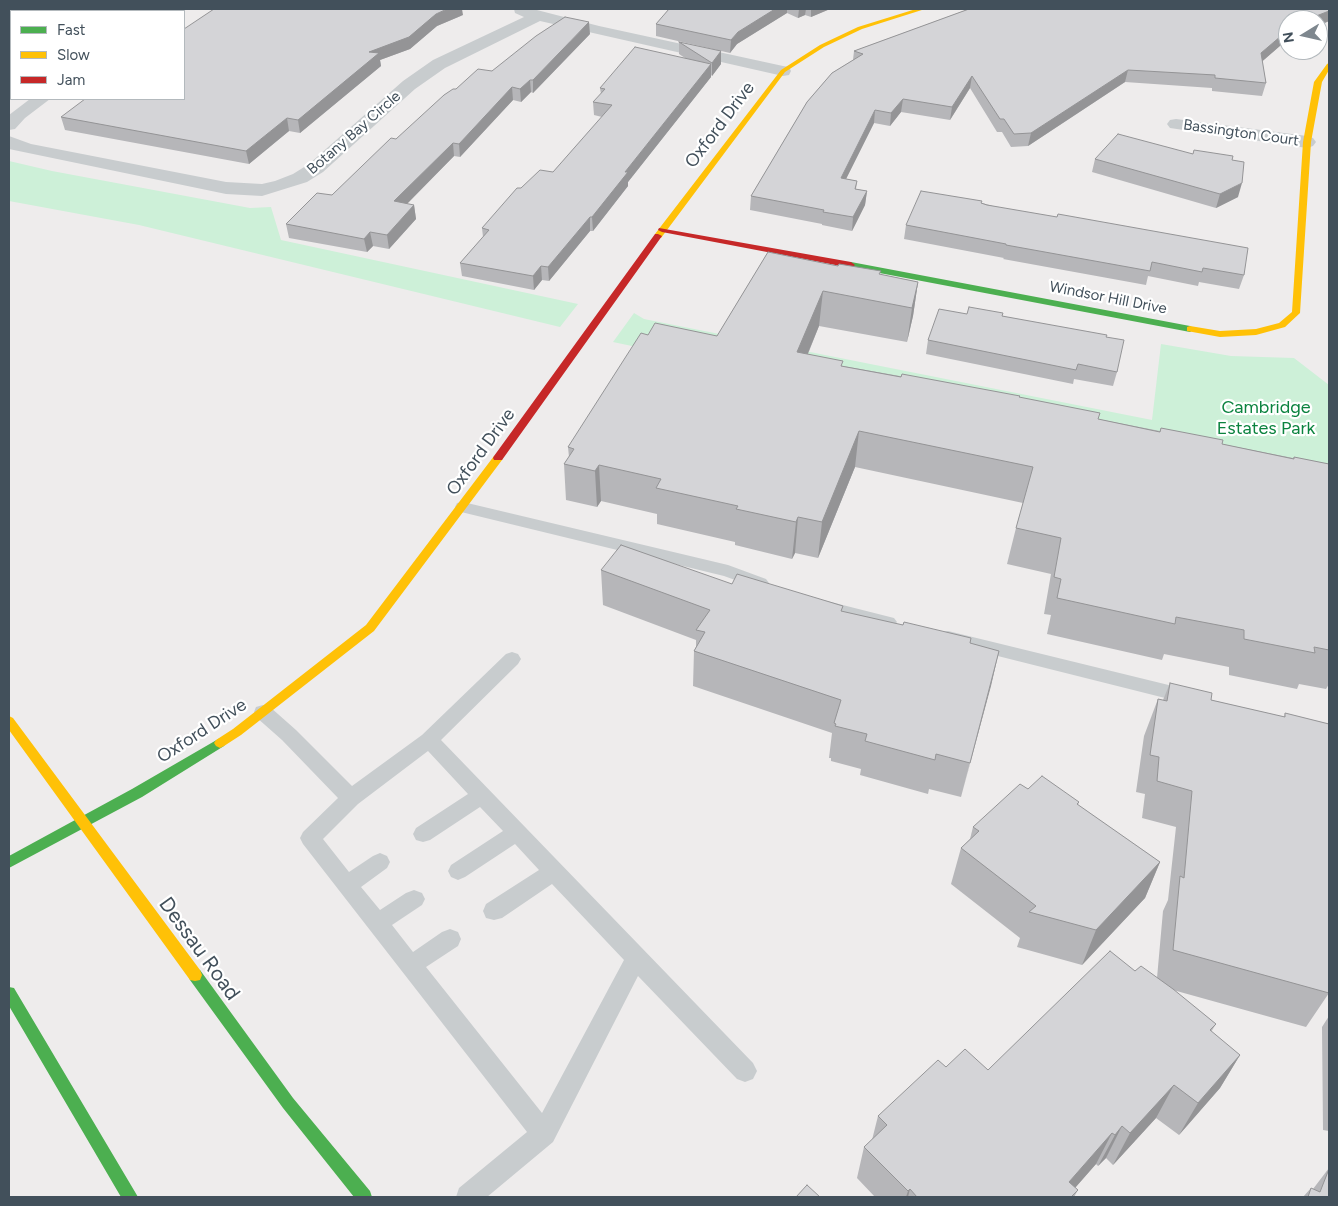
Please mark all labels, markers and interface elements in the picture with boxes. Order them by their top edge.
legend [10,10,185,100]
north arrow [1278,10,1328,60]
text: Fast [57,21,85,39]
text: N [1279,31,1298,44]
text: Slow [57,46,90,64]
text: Jam [57,71,85,89]
street label: Oxford Drive [681,78,759,172]
street label: Botany Bay Circle [303,87,405,179]
street label: Bassington Court [1182,116,1300,150]
street label: Windsor Hill Drive [1048,278,1168,318]
park label: Cambridge Estates Park [1217,397,1315,439]
street label: Oxford Drive [442,404,520,500]
street label: Oxford Drive [153,694,251,768]
street label: Dessau Road [153,892,245,1006]

